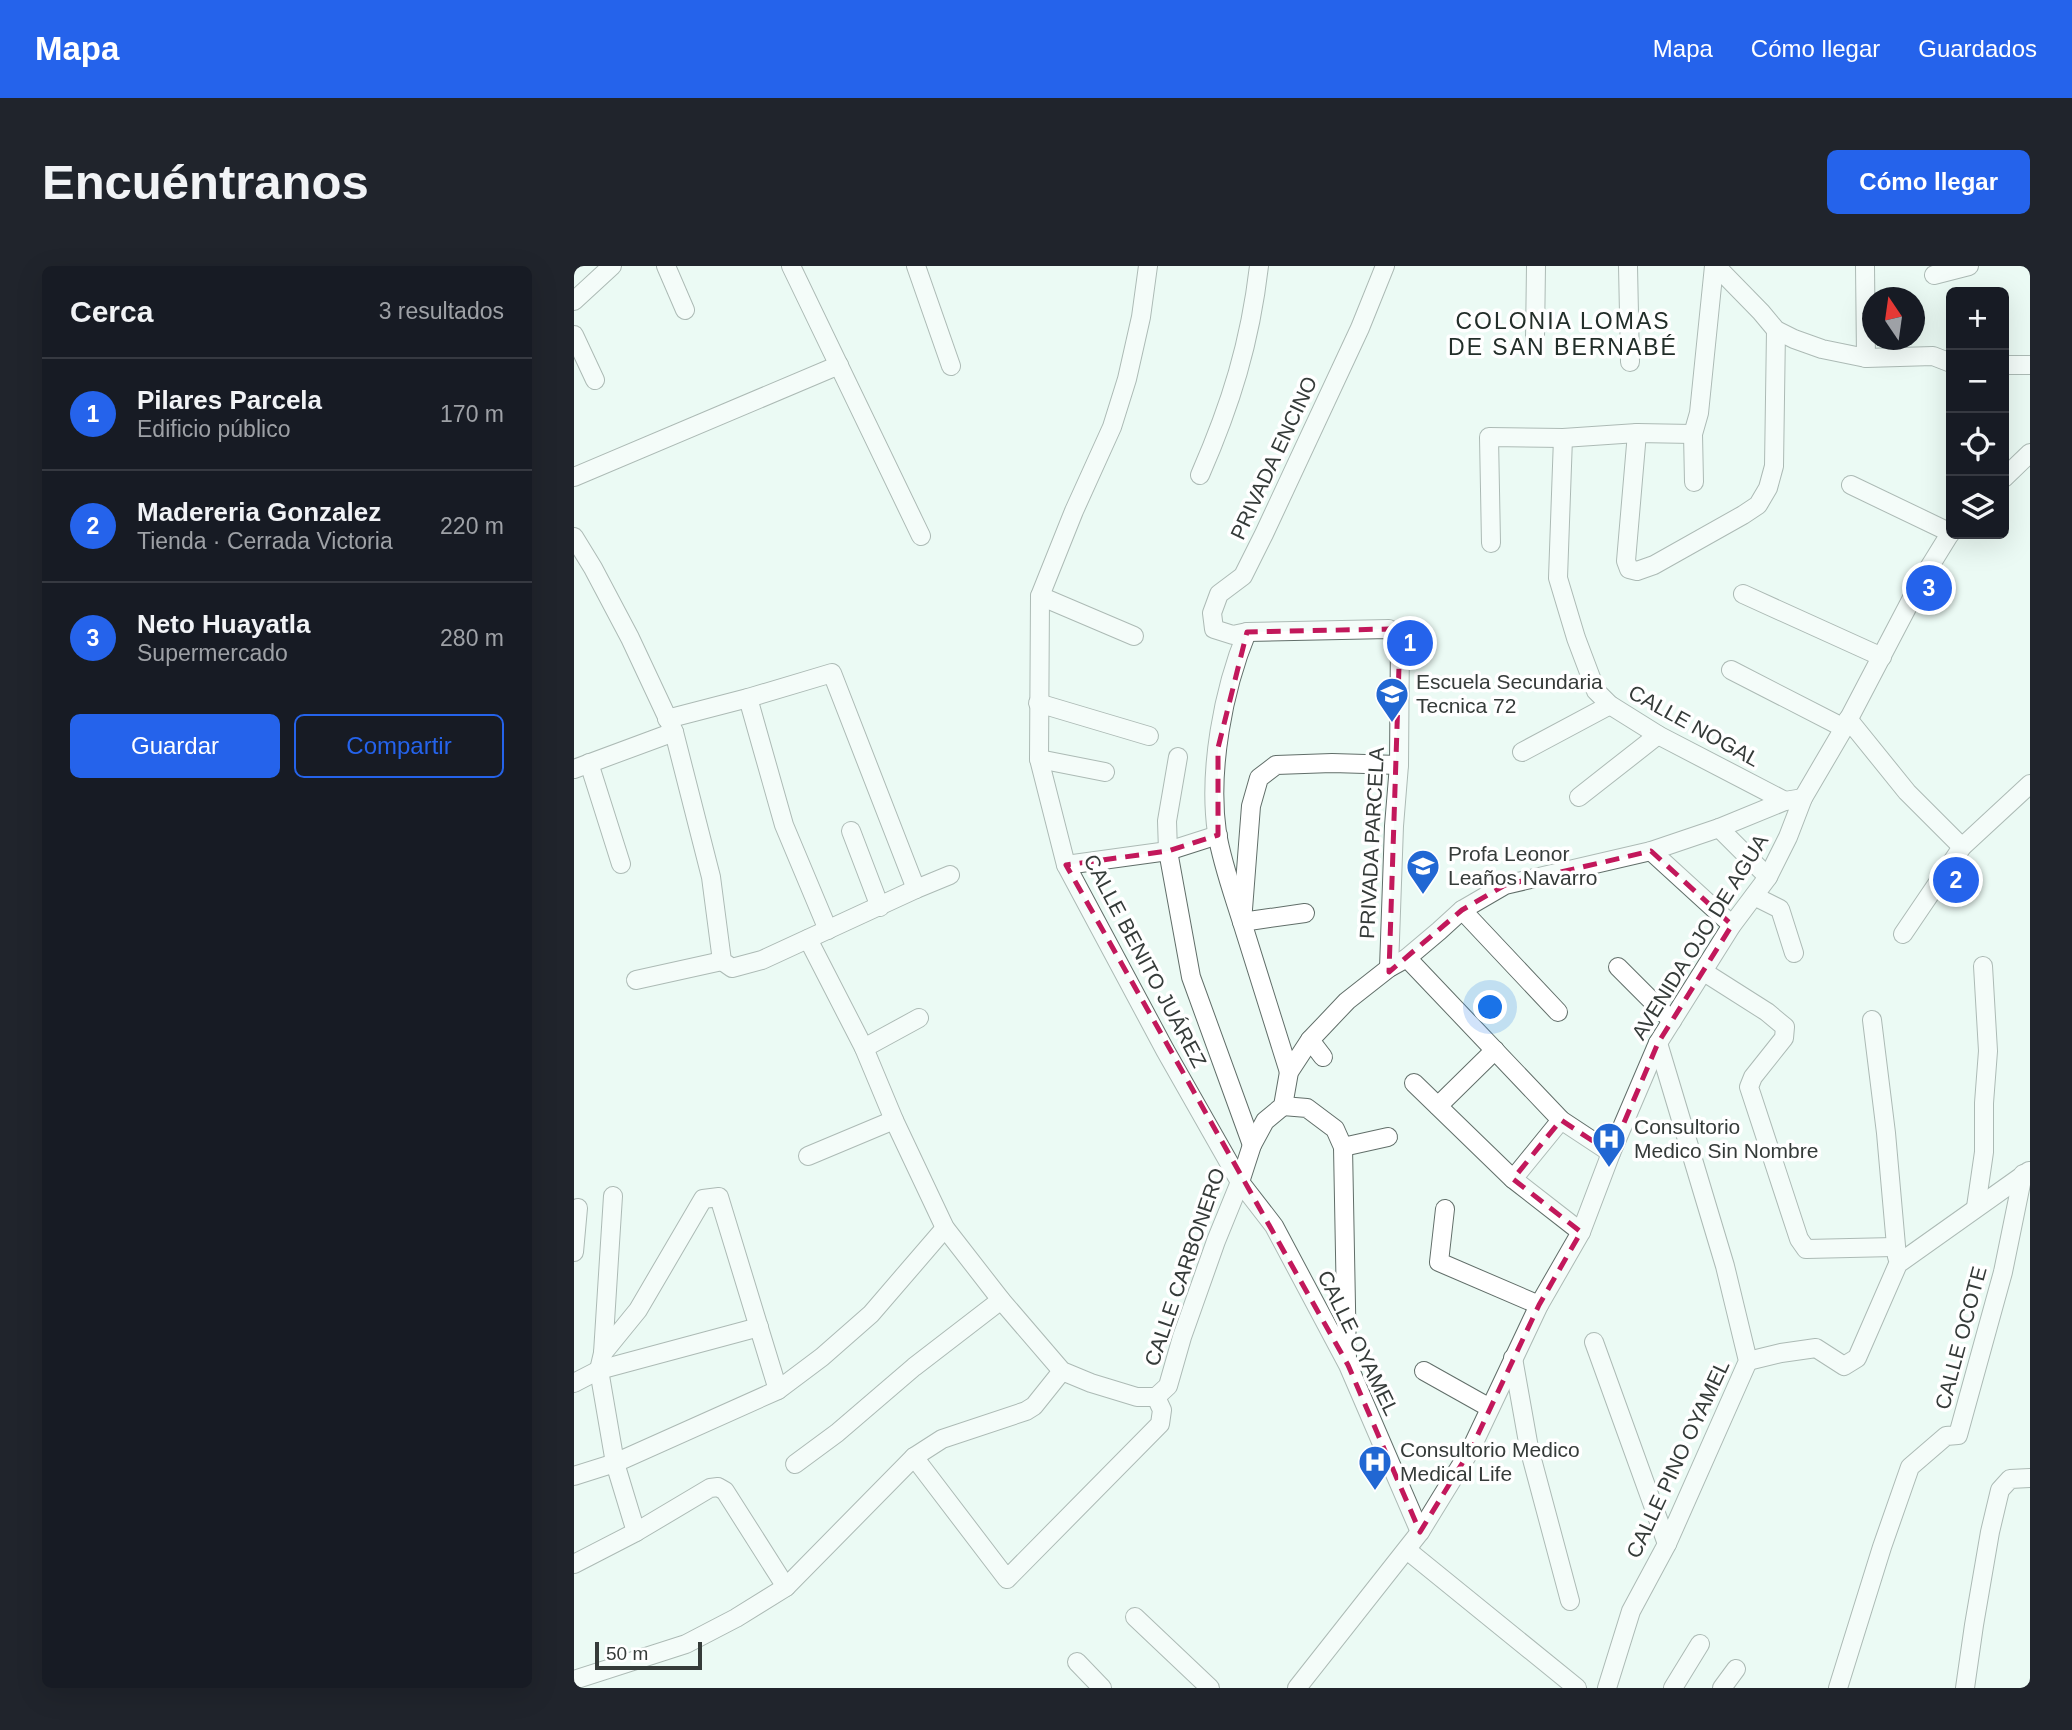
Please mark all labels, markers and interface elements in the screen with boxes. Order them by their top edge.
text: Mapa [35,30,119,67]
text: Mapa [1653,35,1713,62]
text: Cómo llegar [1751,35,1880,62]
text: Guardados [1918,35,2037,62]
button: Cómo llegar [1827,150,2030,214]
text: Encuéntranos [42,155,369,209]
north arrow [1862,287,1925,350]
map controls [1946,287,2009,539]
button: + [1946,287,2009,350]
text: Cerca [70,295,153,328]
text: 3 resultados [379,298,504,324]
district label: COLONIA LOMAS DE SAN BERNABÉ [1448,308,1678,360]
button: − [1946,350,2009,413]
street label: PRIVADA ENCINO [1226,373,1321,543]
text: Pilares Parcela [137,385,322,415]
text: 1 [87,401,99,427]
text: 170 m [440,401,504,427]
button: locate [1946,413,2009,476]
text: Edificio público [137,416,290,442]
button: layers [1946,476,2009,539]
text: Madereria Gonzalez [137,497,381,527]
text: 2 [87,513,99,539]
text: 220 m [440,513,504,539]
text: Tienda · Cerrada Victoria [137,528,393,554]
pin: 3 [1906,562,1952,614]
text: Neto Huayatla [137,609,310,639]
pin: 1 [1387,617,1433,669]
text: 3 [87,625,99,651]
text: 280 m [440,625,504,651]
text: Supermercado [137,640,288,666]
place label: Escuela Secundaria Tecnica 72 [1416,670,1603,717]
school or university icon: Escuela Secundaria Tecnica 72 [1373,675,1411,724]
street label: CALLE NOGAL [1625,680,1764,771]
button: Guardar [70,714,280,778]
button: Compartir [294,714,504,778]
street label: PRIVADA PARCELA [1355,747,1388,939]
street label: AVENIDA OJO DE AGUA [1627,830,1772,1044]
place label: Profa Leonor Leaños Navarro [1448,842,1597,889]
school or university icon: Profa Leonor Leaños Navarro [1404,847,1442,896]
street label: CALLE BENITO JUÁREZ [1079,850,1211,1071]
pin: 2 [1933,854,1979,906]
your location [1473,990,1507,1024]
place label: Consultorio Medico Sin Nombre [1634,1115,1818,1162]
hospital icon: Consultorio Medico Sin Nombre [1590,1120,1628,1169]
street label: CALLE CARBONERO [1140,1165,1229,1369]
street label: CALLE OCOTE [1930,1264,1991,1412]
street label: CALLE OYAMEL [1313,1267,1403,1419]
street label: CALLE PINO OYAMEL [1622,1356,1734,1561]
place label: Consultorio Medico Medical Life [1400,1438,1580,1485]
hospital icon: Consultorio Medico Medical Life [1356,1443,1394,1492]
scale bar [595,1639,702,1671]
text: 50 m [606,1643,648,1664]

